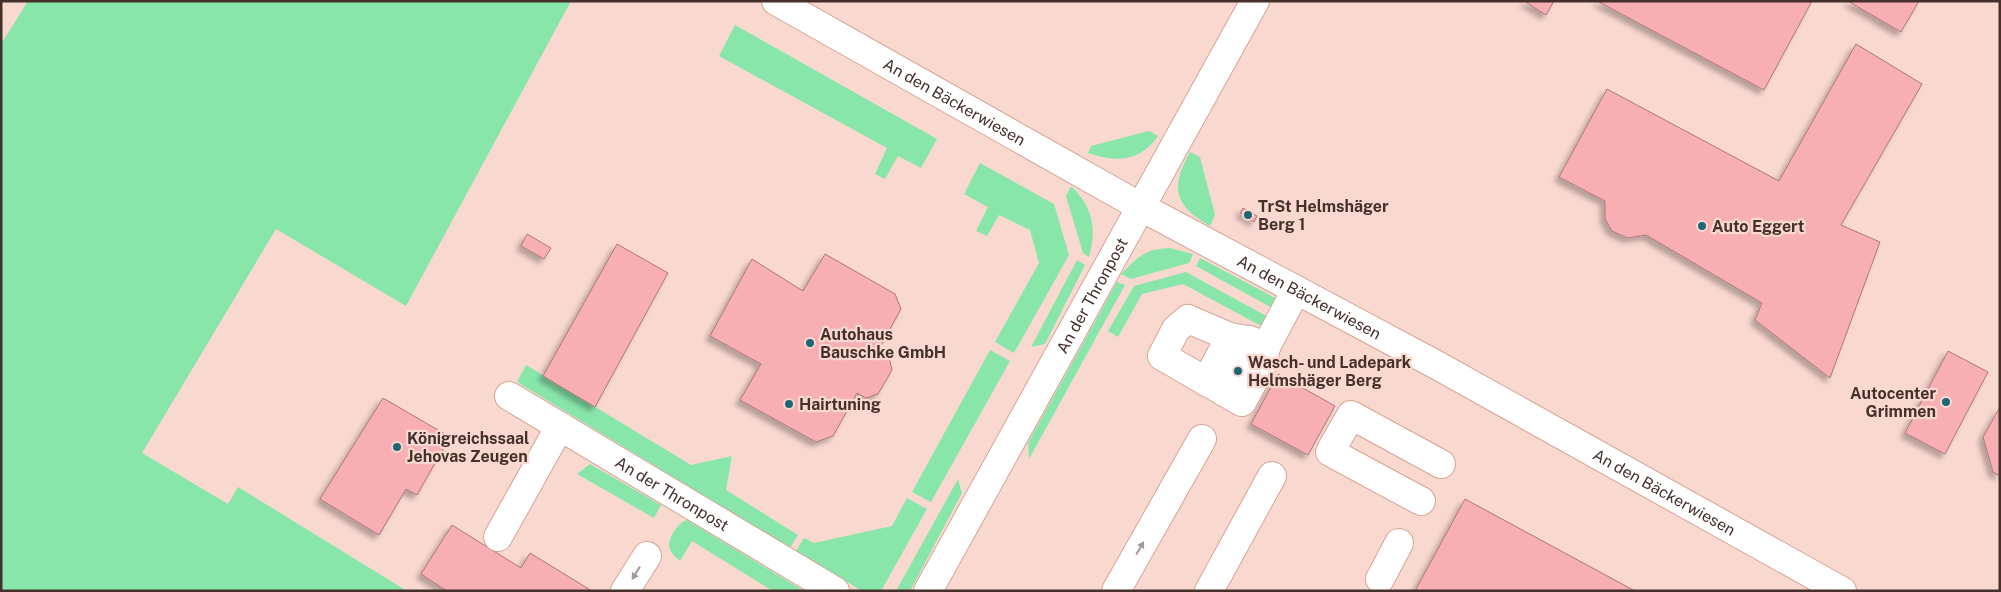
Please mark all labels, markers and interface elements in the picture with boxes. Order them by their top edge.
street label: An den Bäckerwiesen [880,55,1029,150]
place label: TrSt Helmshäger Berg 1 [1258,197,1389,234]
marker: TrSt Helmshäger Berg 1 [1242,209,1254,221]
place label: Auto Eggert [1712,217,1805,236]
marker: Auto Eggert [1696,220,1708,232]
street label: An der Thronpost [1053,235,1132,357]
street label: An den Bäckerwiesen [1234,251,1384,344]
place label: Autohaus Bauschke GmbH [820,325,946,362]
marker: Autohaus Bauschke GmbH [804,337,816,349]
place label: Wasch- und Ladepark Helmshäger Berg [1248,353,1411,390]
marker: Wasch- und Ladepark Helmshäger Berg [1232,365,1244,377]
place label: Autocenter Grimmen [1850,384,1936,421]
place label: Hairtuning [799,395,881,414]
marker: Autocenter Grimmen [1940,396,1952,408]
marker: Hairtuning [783,398,795,410]
place label: Königreichssaal Jehovas Zeugen [407,429,529,466]
marker: Königreichssaal Jehovas Zeugen [391,441,403,453]
street label: An den Bäckerwiesen [1589,445,1739,540]
street label: An der Thronpost [612,453,732,535]
one-way arrow [1136,541,1144,556]
one-way arrow [632,567,641,580]

